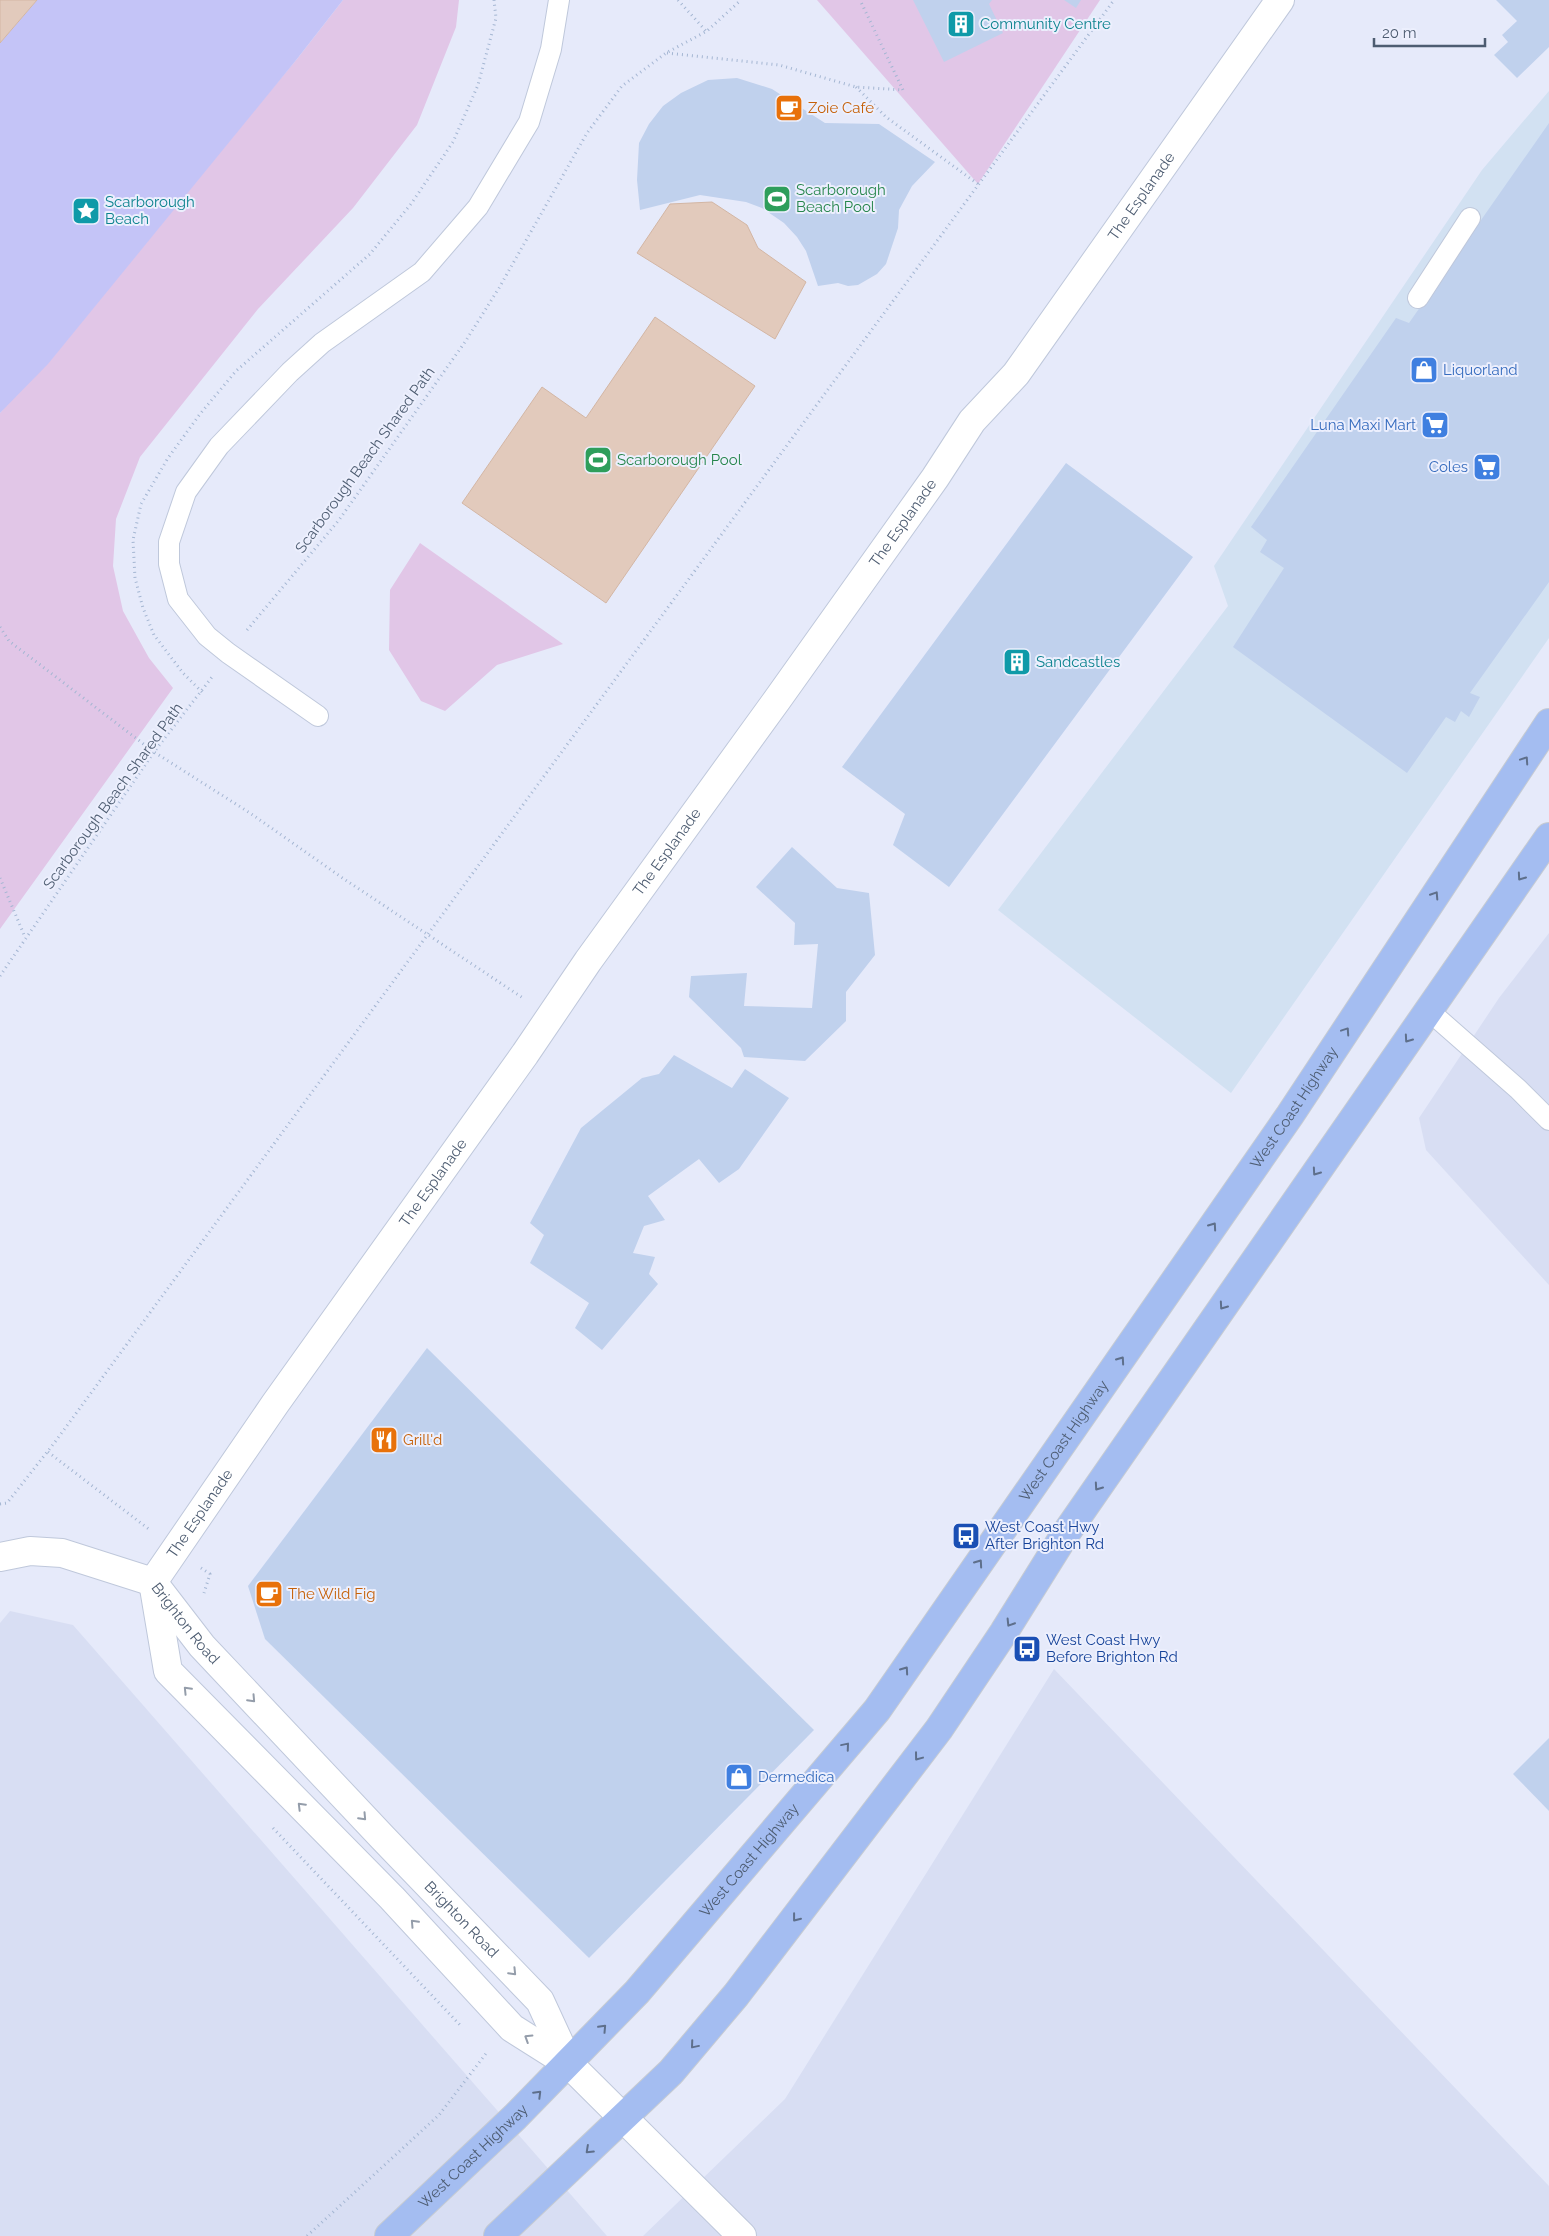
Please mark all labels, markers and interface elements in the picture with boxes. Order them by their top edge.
building icon: Community Centre [946,9,976,39]
place label: Community Centre [980,15,1111,33]
scale bar [1374,15,1485,47]
text: 20 m [1382,24,1417,42]
cafe icon: Zoie Cafe [774,93,804,123]
place label: Zoie Cafe [808,99,874,117]
street label: The Esplanade [1104,149,1179,244]
place label: Scarborough Beach Pool [796,181,886,216]
sports icon: Scarborough Beach Pool [762,184,792,214]
place label: Scarborough Beach [105,193,195,228]
place icon: Scarborough Beach [71,196,101,226]
shop icon: Liquorland [1409,355,1439,385]
place label: Liquorland [1443,361,1518,379]
street label: Scarborough Beach Shared Path [291,363,439,557]
supermarket icon: Luna Maxi Mart [1420,410,1450,440]
place label: Luna Maxi Mart [1310,416,1416,434]
sports icon: Scarborough Pool [583,445,613,475]
place label: Scarborough Pool [617,451,743,469]
supermarket icon: Coles [1472,452,1502,482]
place label: Coles [1429,458,1468,476]
street label: The Esplanade [866,475,940,570]
building icon: Sandcastles [1002,647,1032,677]
place label: Sandcastles [1036,653,1120,671]
street label: Scarborough Beach Shared Path [39,699,187,893]
one-way arrow [1518,756,1528,765]
street label: The Esplanade [629,805,705,899]
one-way arrow [1518,871,1527,880]
one-way arrow [1428,891,1438,900]
one-way arrow [1339,1027,1349,1036]
one-way arrow [1405,1033,1414,1042]
street label: West Coast Highway [1247,1043,1342,1172]
street label: The Esplanade [396,1135,471,1230]
one-way arrow [1313,1166,1322,1176]
one-way arrow [1207,1223,1216,1232]
one-way arrow [1220,1300,1229,1310]
one-way arrow [1115,1356,1124,1366]
street label: West Coast Highway [1016,1377,1112,1505]
restaurant icon: Grill'd [369,1425,399,1455]
place label: Grill'd [403,1431,442,1449]
street label: The Esplanade [163,1466,237,1561]
one-way arrow [1095,1481,1104,1491]
place label: West Coast Hwy After Brighton Rd [985,1518,1104,1553]
bus stop icon: West Coast Hwy After Brighton Rd [951,1521,981,1551]
one-way arrow [973,1560,982,1569]
street label: Brighton Road [148,1579,223,1668]
cafe icon: The Wild Fig [254,1579,284,1609]
place label: The Wild Fig [288,1585,376,1603]
one-way arrow [1006,1617,1016,1626]
place label: West Coast Hwy Before Brighton Rd [1046,1631,1178,1666]
bus stop icon: West Coast Hwy Before Brighton Rd [1012,1634,1042,1664]
one-way arrow [899,1666,908,1675]
one-way arrow [184,1687,193,1696]
one-way arrow [246,1693,255,1702]
one-way arrow [840,1743,849,1752]
one-way arrow [915,1751,924,1761]
shop icon: Dermedica [724,1762,754,1792]
place label: Dermedica [758,1768,834,1786]
street label: West Coast Highway [696,1800,802,1921]
one-way arrow [297,1803,306,1812]
one-way arrow [358,1812,367,1821]
street label: Brighton Road [421,1878,502,1961]
one-way arrow [793,1913,802,1922]
one-way arrow [411,1919,420,1928]
one-way arrow [507,1966,516,1975]
one-way arrow [597,2025,606,2034]
one-way arrow [524,2035,533,2044]
one-way arrow [691,2039,700,2048]
one-way arrow [533,2091,542,2100]
street label: West Coast Highway [415,2100,532,2212]
one-way arrow [585,2144,594,2153]

